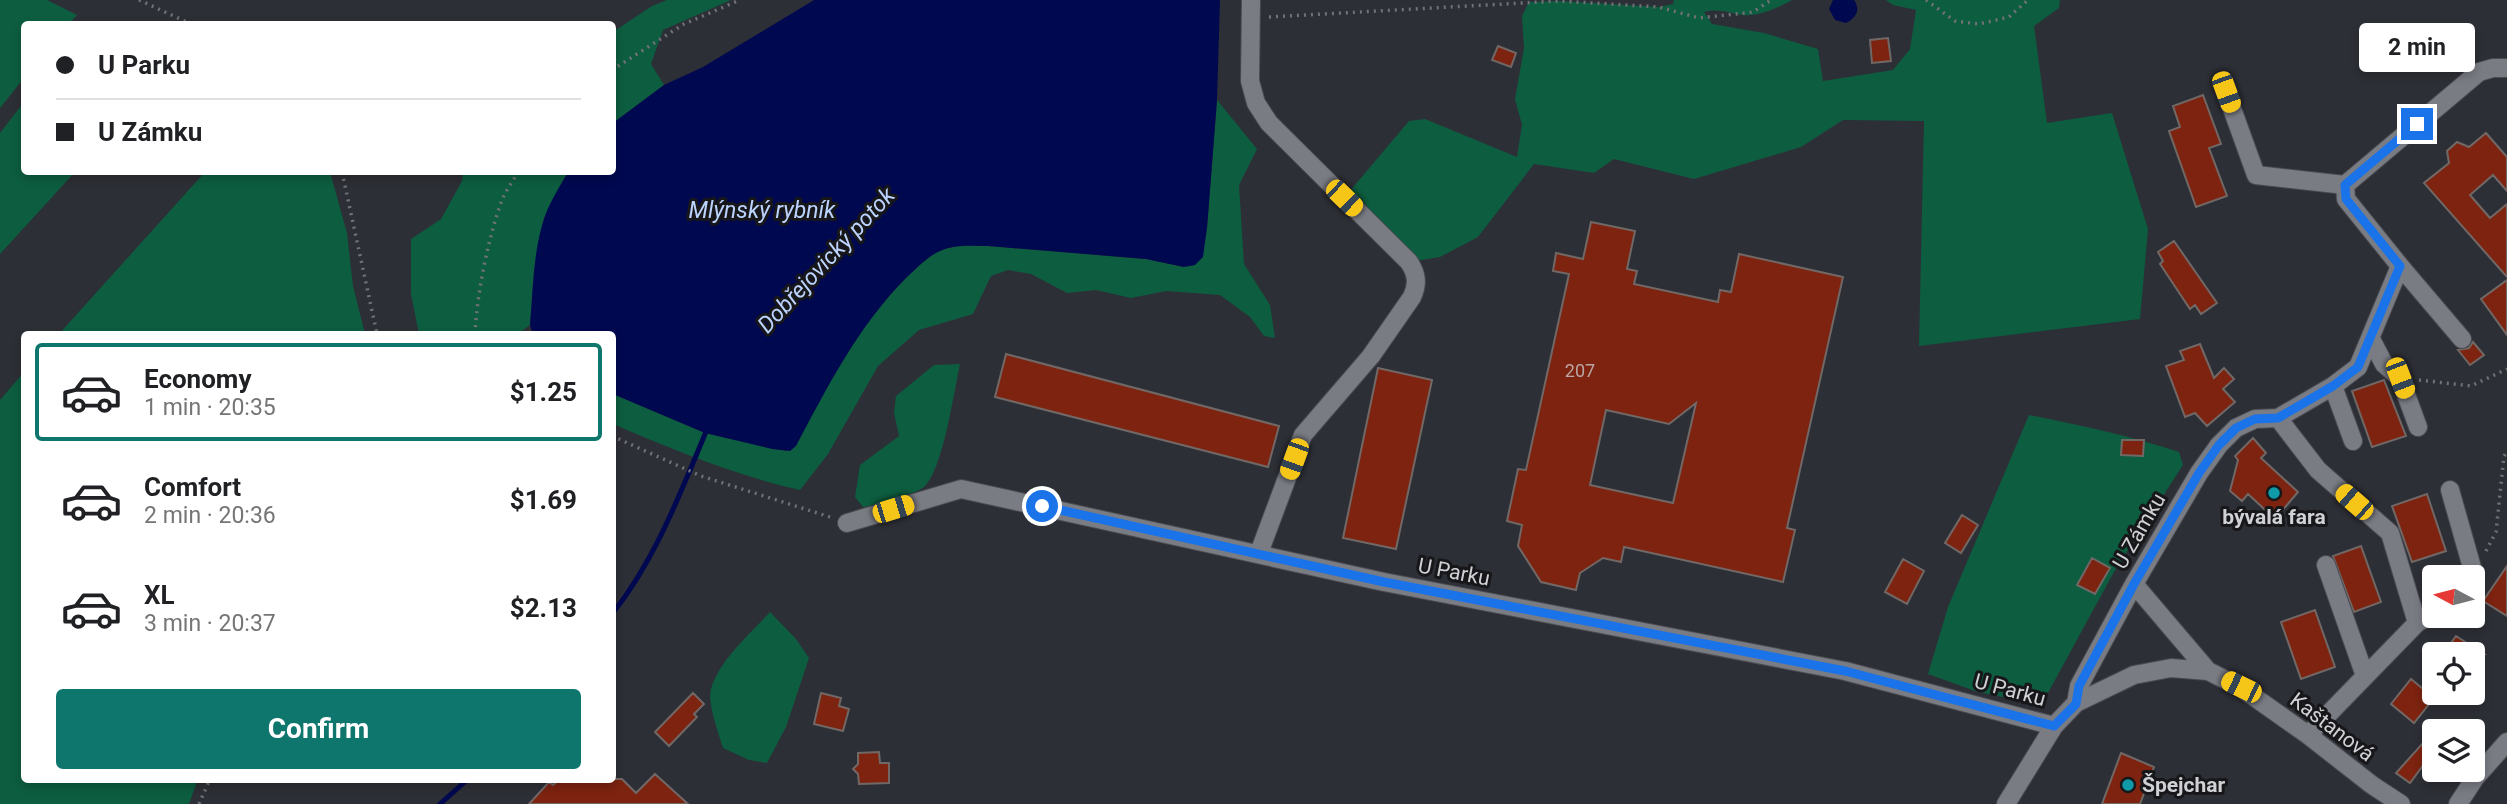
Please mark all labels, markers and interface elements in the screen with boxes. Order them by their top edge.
callout: 2 min [2359,23,2475,72]
text: 2 min [2388,34,2446,61]
text: U Parku [98,50,190,80]
car [2209,69,2244,115]
route end [2401,108,2433,140]
text: U Zámku [98,117,202,147]
car [1322,176,1367,220]
water label: Dobřejovický potok [752,182,901,339]
water label: Mlýnský rybník [689,197,836,224]
car [2383,355,2418,401]
house number: 207 [1565,360,1595,381]
icon: car [60,361,123,424]
text: Economy [144,364,251,394]
text: $1.25 [510,377,577,407]
text: 1 min · 20:35 [144,394,276,421]
car [1277,436,1312,482]
icon: car [60,469,123,532]
text: Comfort [144,472,241,502]
car [2332,480,2377,524]
text: $1.69 [510,485,577,515]
marker: bývalá fara [2266,485,2282,501]
street label: U Zámku [2108,489,2170,573]
route start [1026,490,1058,522]
car [870,493,917,525]
text: 2 min · 20:36 [144,502,276,529]
place label: bývalá fara [2222,505,2326,529]
street label: U Parku [1416,553,1492,591]
north arrow [2422,565,2485,628]
map controls [2422,565,2485,782]
icon: car [60,577,123,640]
text: XL [144,580,175,610]
text: $2.13 [510,593,577,623]
text: 3 min · 20:37 [144,610,276,637]
button: locate [2422,642,2485,705]
car [2218,668,2265,706]
street label: U Parku [1972,669,2048,711]
street label: Kaštanová [2285,688,2379,766]
button: Confirm [56,689,581,769]
button: layers [2422,719,2485,782]
place label: Špejchar [2142,773,2225,797]
marker: Špejchar [2120,777,2136,793]

